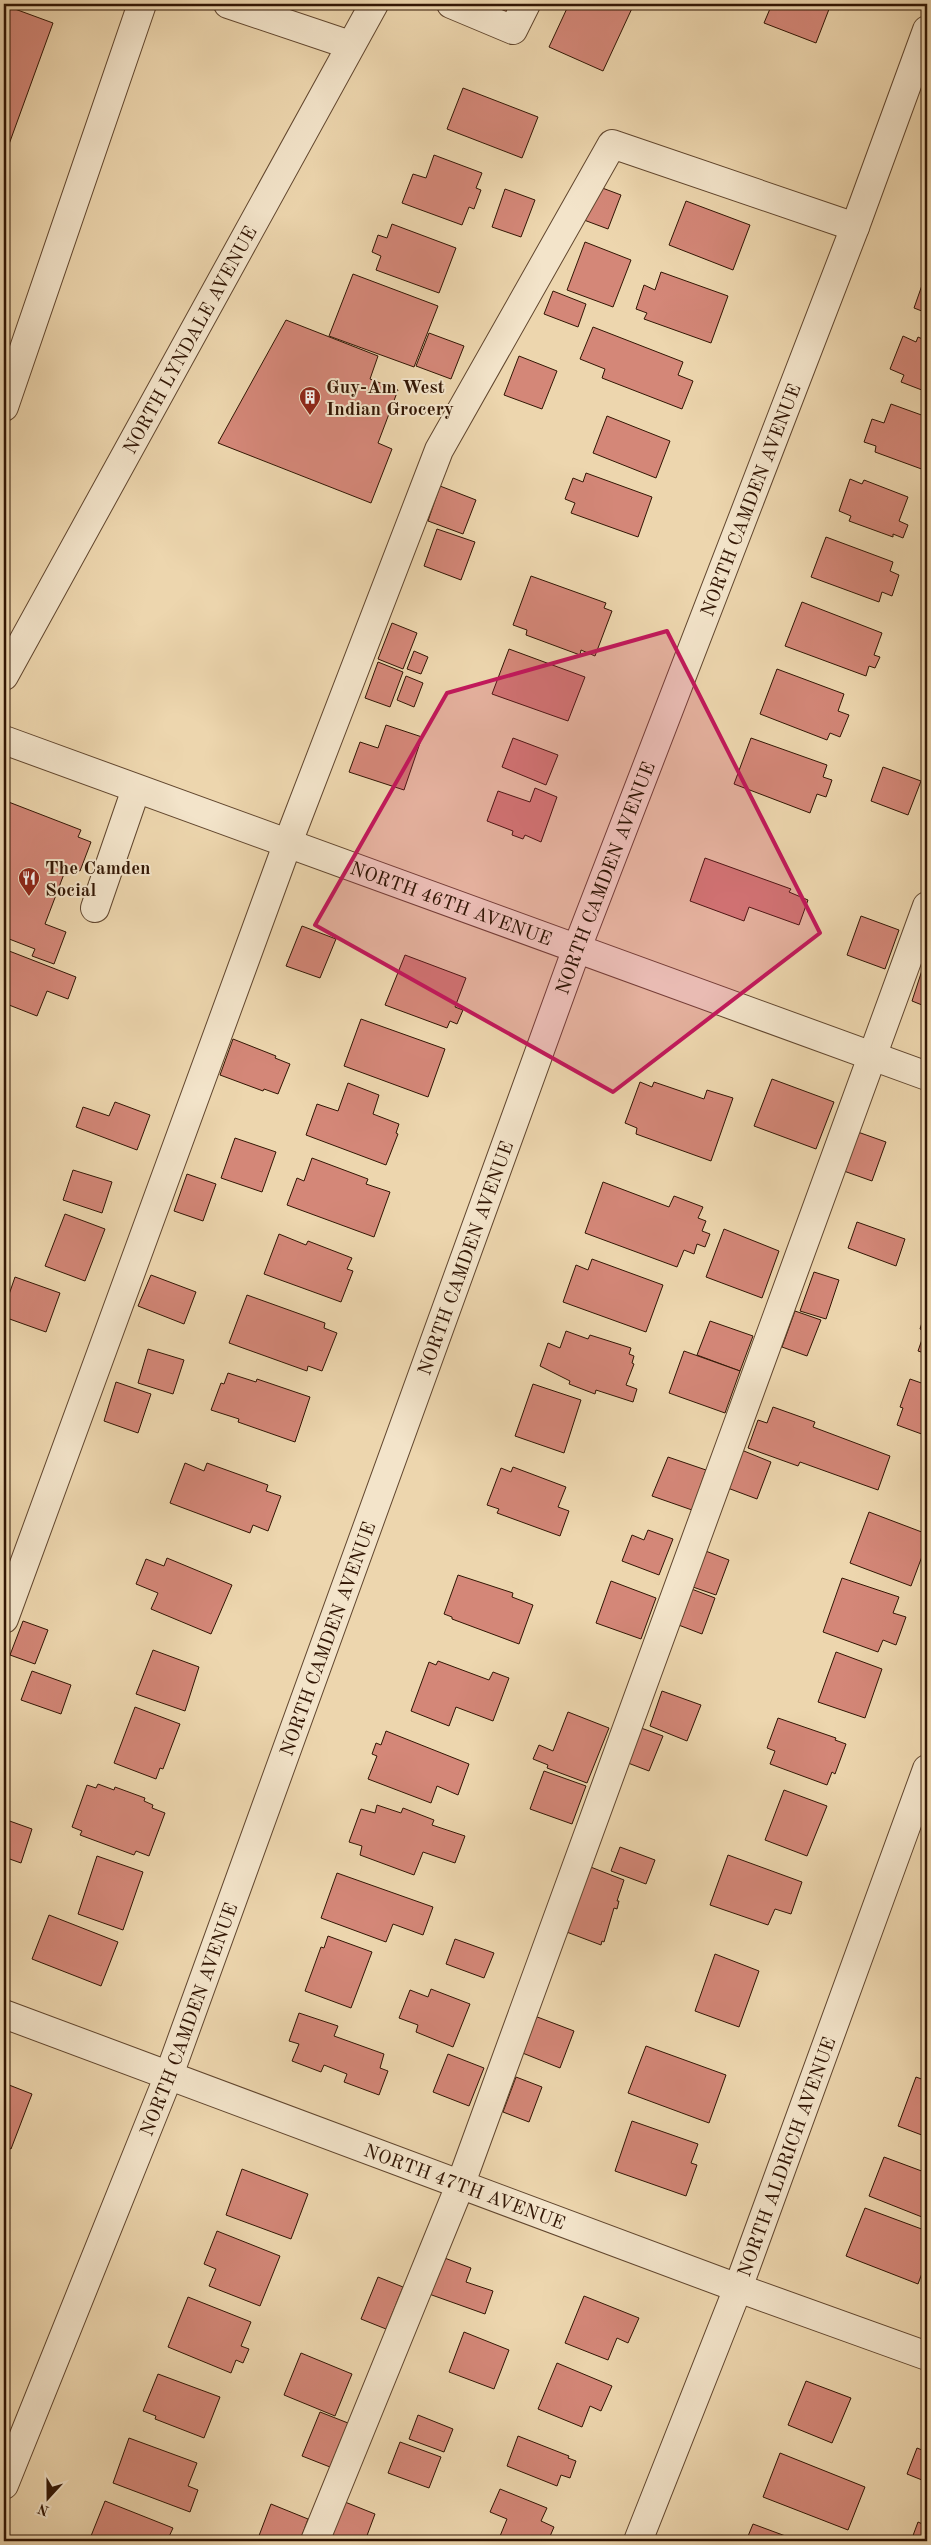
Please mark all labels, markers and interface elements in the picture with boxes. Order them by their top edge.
street label: NORTH LYNDALE AVENUE [121,224,262,458]
place label: Guy-Am West Indian Grocery [326,379,454,420]
street label: NORTH CAMDEN AVENUE [699,382,806,619]
building icon: Guy-Am West Indian Grocery [298,385,322,416]
street label: NORTH CAMDEN AVENUE [554,760,660,997]
place label: The Camden Social [45,860,151,901]
street label: NORTH 46TH AVENUE [347,860,554,951]
restaurant icon: The Camden Social [17,866,41,897]
street label: NORTH CAMDEN AVENUE [416,1139,518,1378]
street label: NORTH CAMDEN AVENUE [278,1520,380,1759]
street label: NORTH CAMDEN AVENUE [138,1901,242,2139]
street label: NORTH ALDRICH AVENUE [736,2035,841,2280]
street label: NORTH 47TH AVENUE [361,2142,567,2235]
north arrow [22,2472,72,2522]
text: N [36,2501,51,2518]

